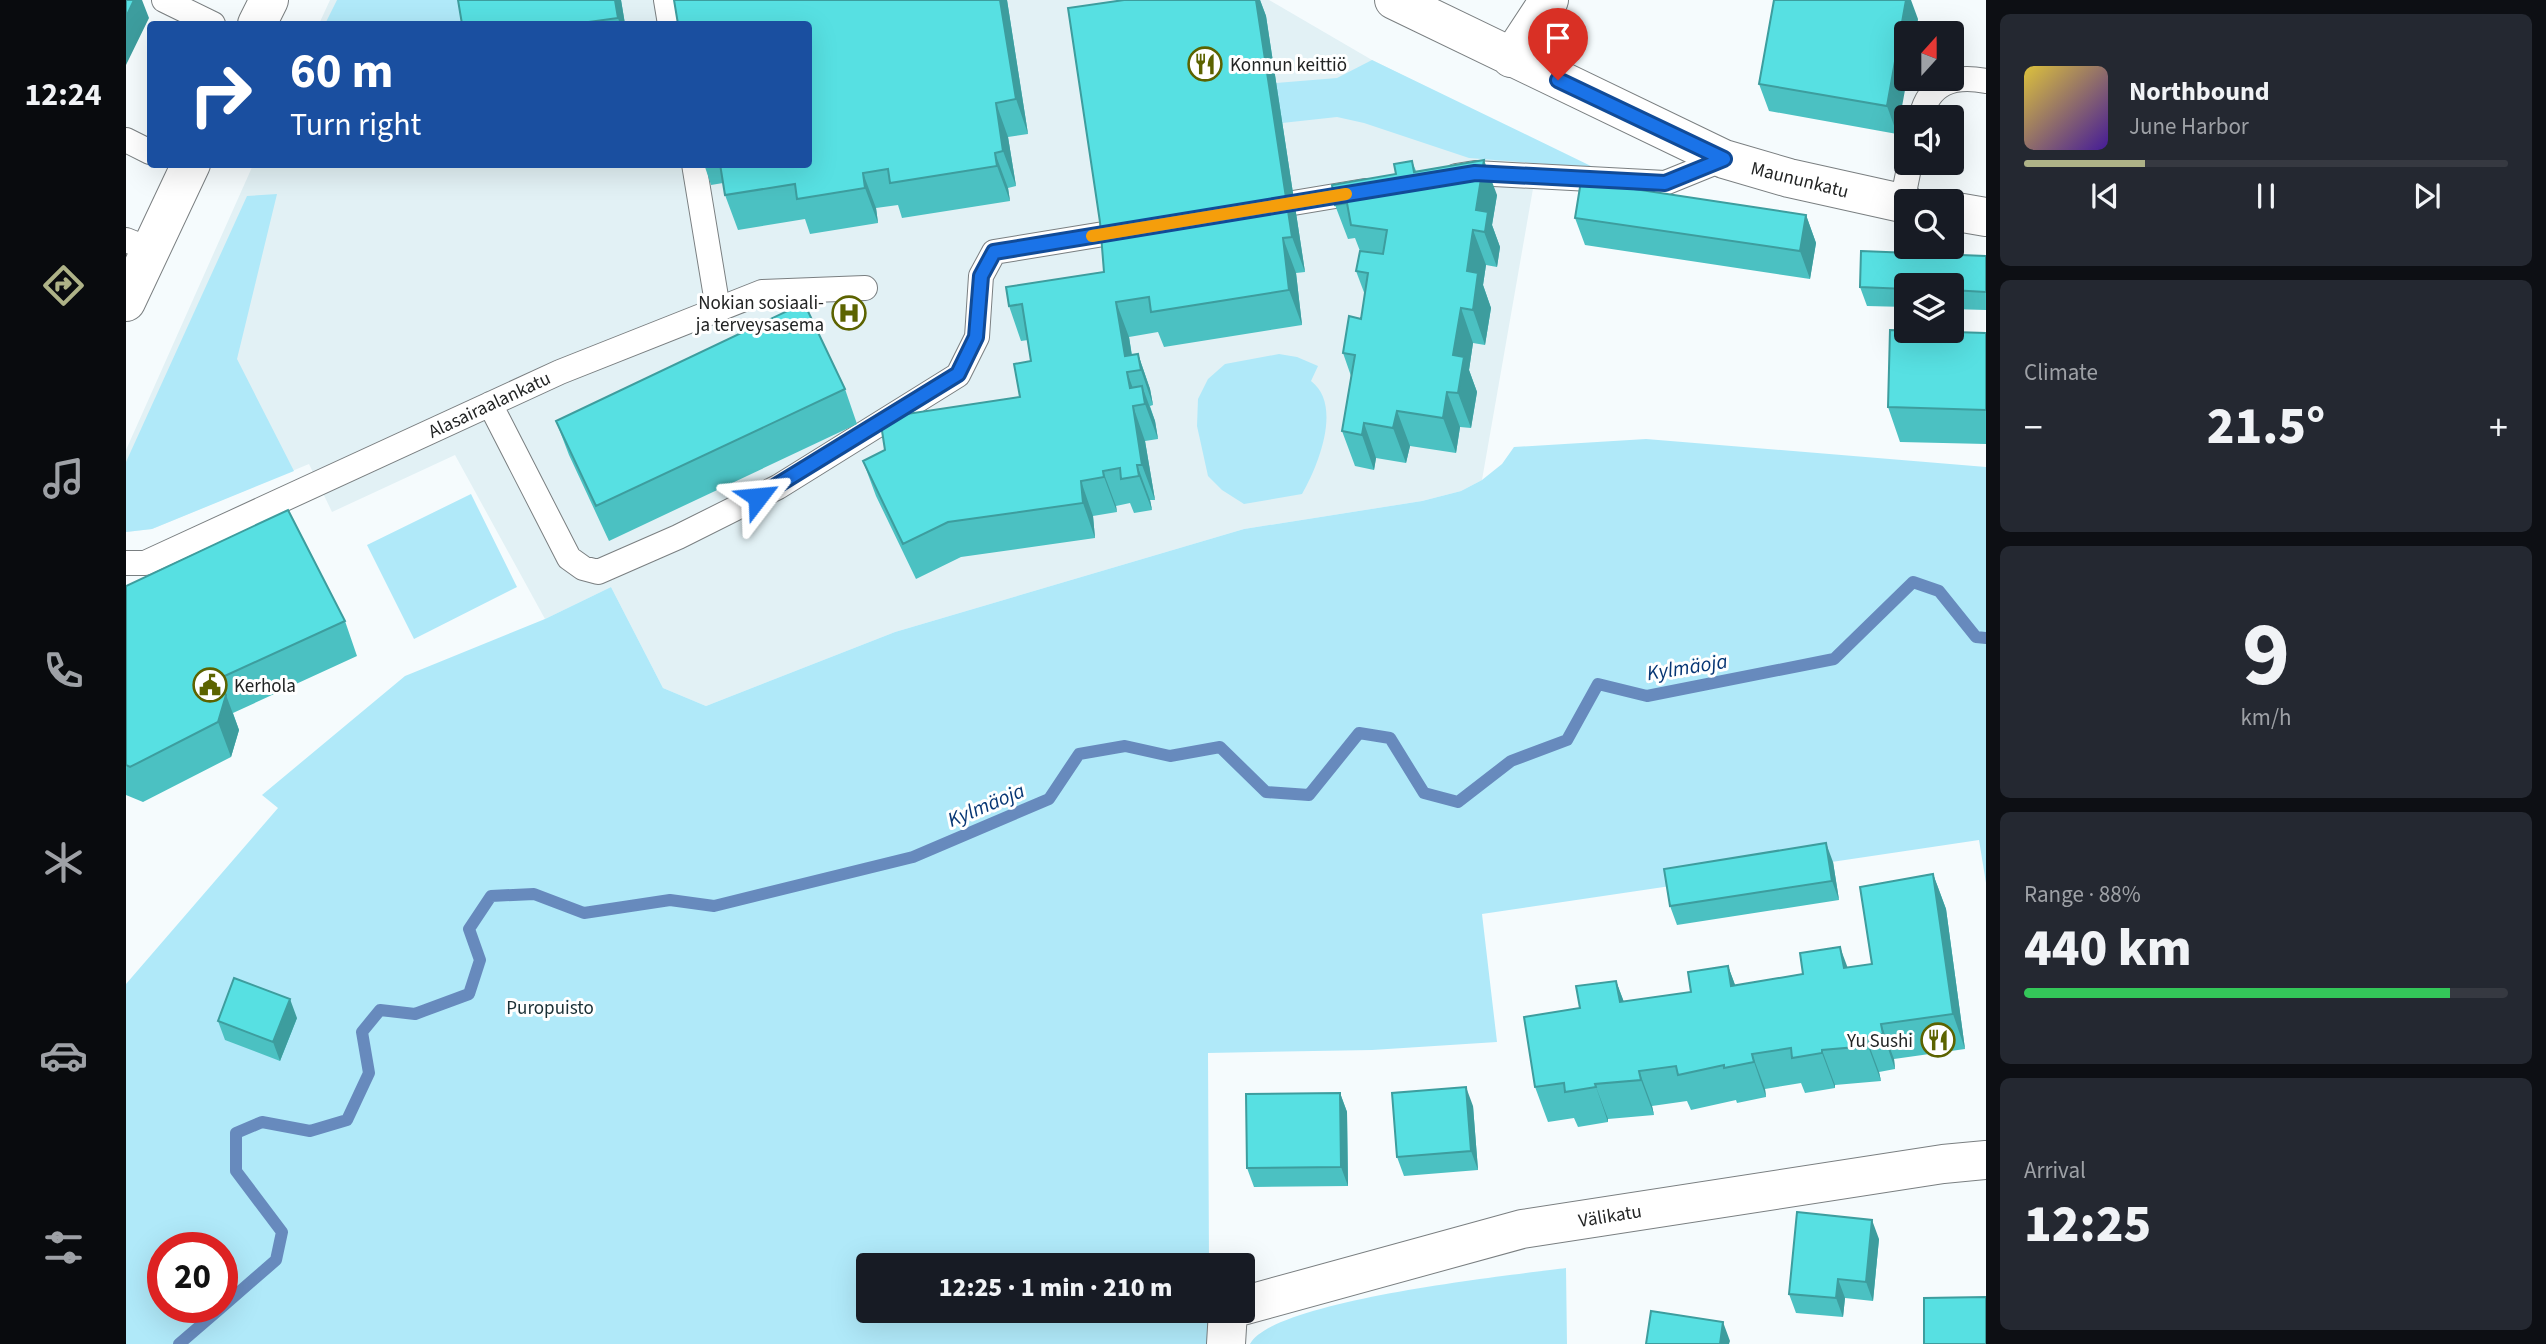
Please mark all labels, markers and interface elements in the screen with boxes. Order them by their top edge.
pin [1528,8,1588,80]
icon: arrive [1539,19,1577,57]
north arrow [1894,21,1964,91]
map controls [1894,21,1964,343]
text: 60 m [290,37,394,107]
restaurant icon: Konnun keittiö [1186,45,1224,83]
icon: right [175,49,266,140]
place label: Konnun keittiö [1230,52,1347,79]
text: 12:24 [24,72,102,118]
text: Northbound [2129,73,2270,110]
text: Turn right [290,102,421,148]
button: sound [1894,105,1964,175]
text: June Harbor [2129,110,2249,143]
street label: Maununkatu [1748,155,1851,206]
icon: previous [2086,177,2124,215]
icon: pause [2247,177,2285,215]
icon: next [2408,177,2446,215]
button: search [1894,189,1964,259]
icon: directions [39,261,88,310]
button: layers [1894,273,1964,343]
place label: Nokian sosiaali- ja terveysasema [695,290,824,339]
hospital icon: Nokian sosiaali- ja terveysasema [830,294,868,332]
text: Climate [2024,356,2098,389]
street label: Alasairaalankatu [424,365,555,446]
text: 21.5° [2207,390,2325,464]
text: − [2024,401,2043,455]
text: + [2489,401,2508,455]
icon: music [39,454,88,503]
position arrow [721,460,795,534]
text: 9 [2242,591,2290,720]
icon: phone [39,646,88,695]
water label: Kylmäoja [1644,646,1730,688]
public building icon: Kerhola [191,666,229,704]
place label: Kerhola [234,673,296,700]
text: km/h [2240,701,2292,734]
water label: Kylmäoja [943,775,1029,835]
icon: climate [39,838,88,887]
text: Range · 88% [2024,878,2141,911]
text: 440 km [2024,912,2192,986]
park label: Puropuisto [506,995,594,1022]
restaurant icon: Yu Sushi [1919,1021,1957,1059]
place label: Yu Sushi [1846,1028,1913,1055]
icon: car [39,1031,88,1080]
text: Arrival [2024,1154,2086,1187]
text: 12:25 [2024,1188,2151,1262]
street label: Välikatu [1577,1198,1644,1235]
icon: filters [39,1223,88,1272]
speed limit sign: 20 [147,1232,238,1323]
text: 12:25 · 1 min · 210 m [939,1269,1172,1306]

